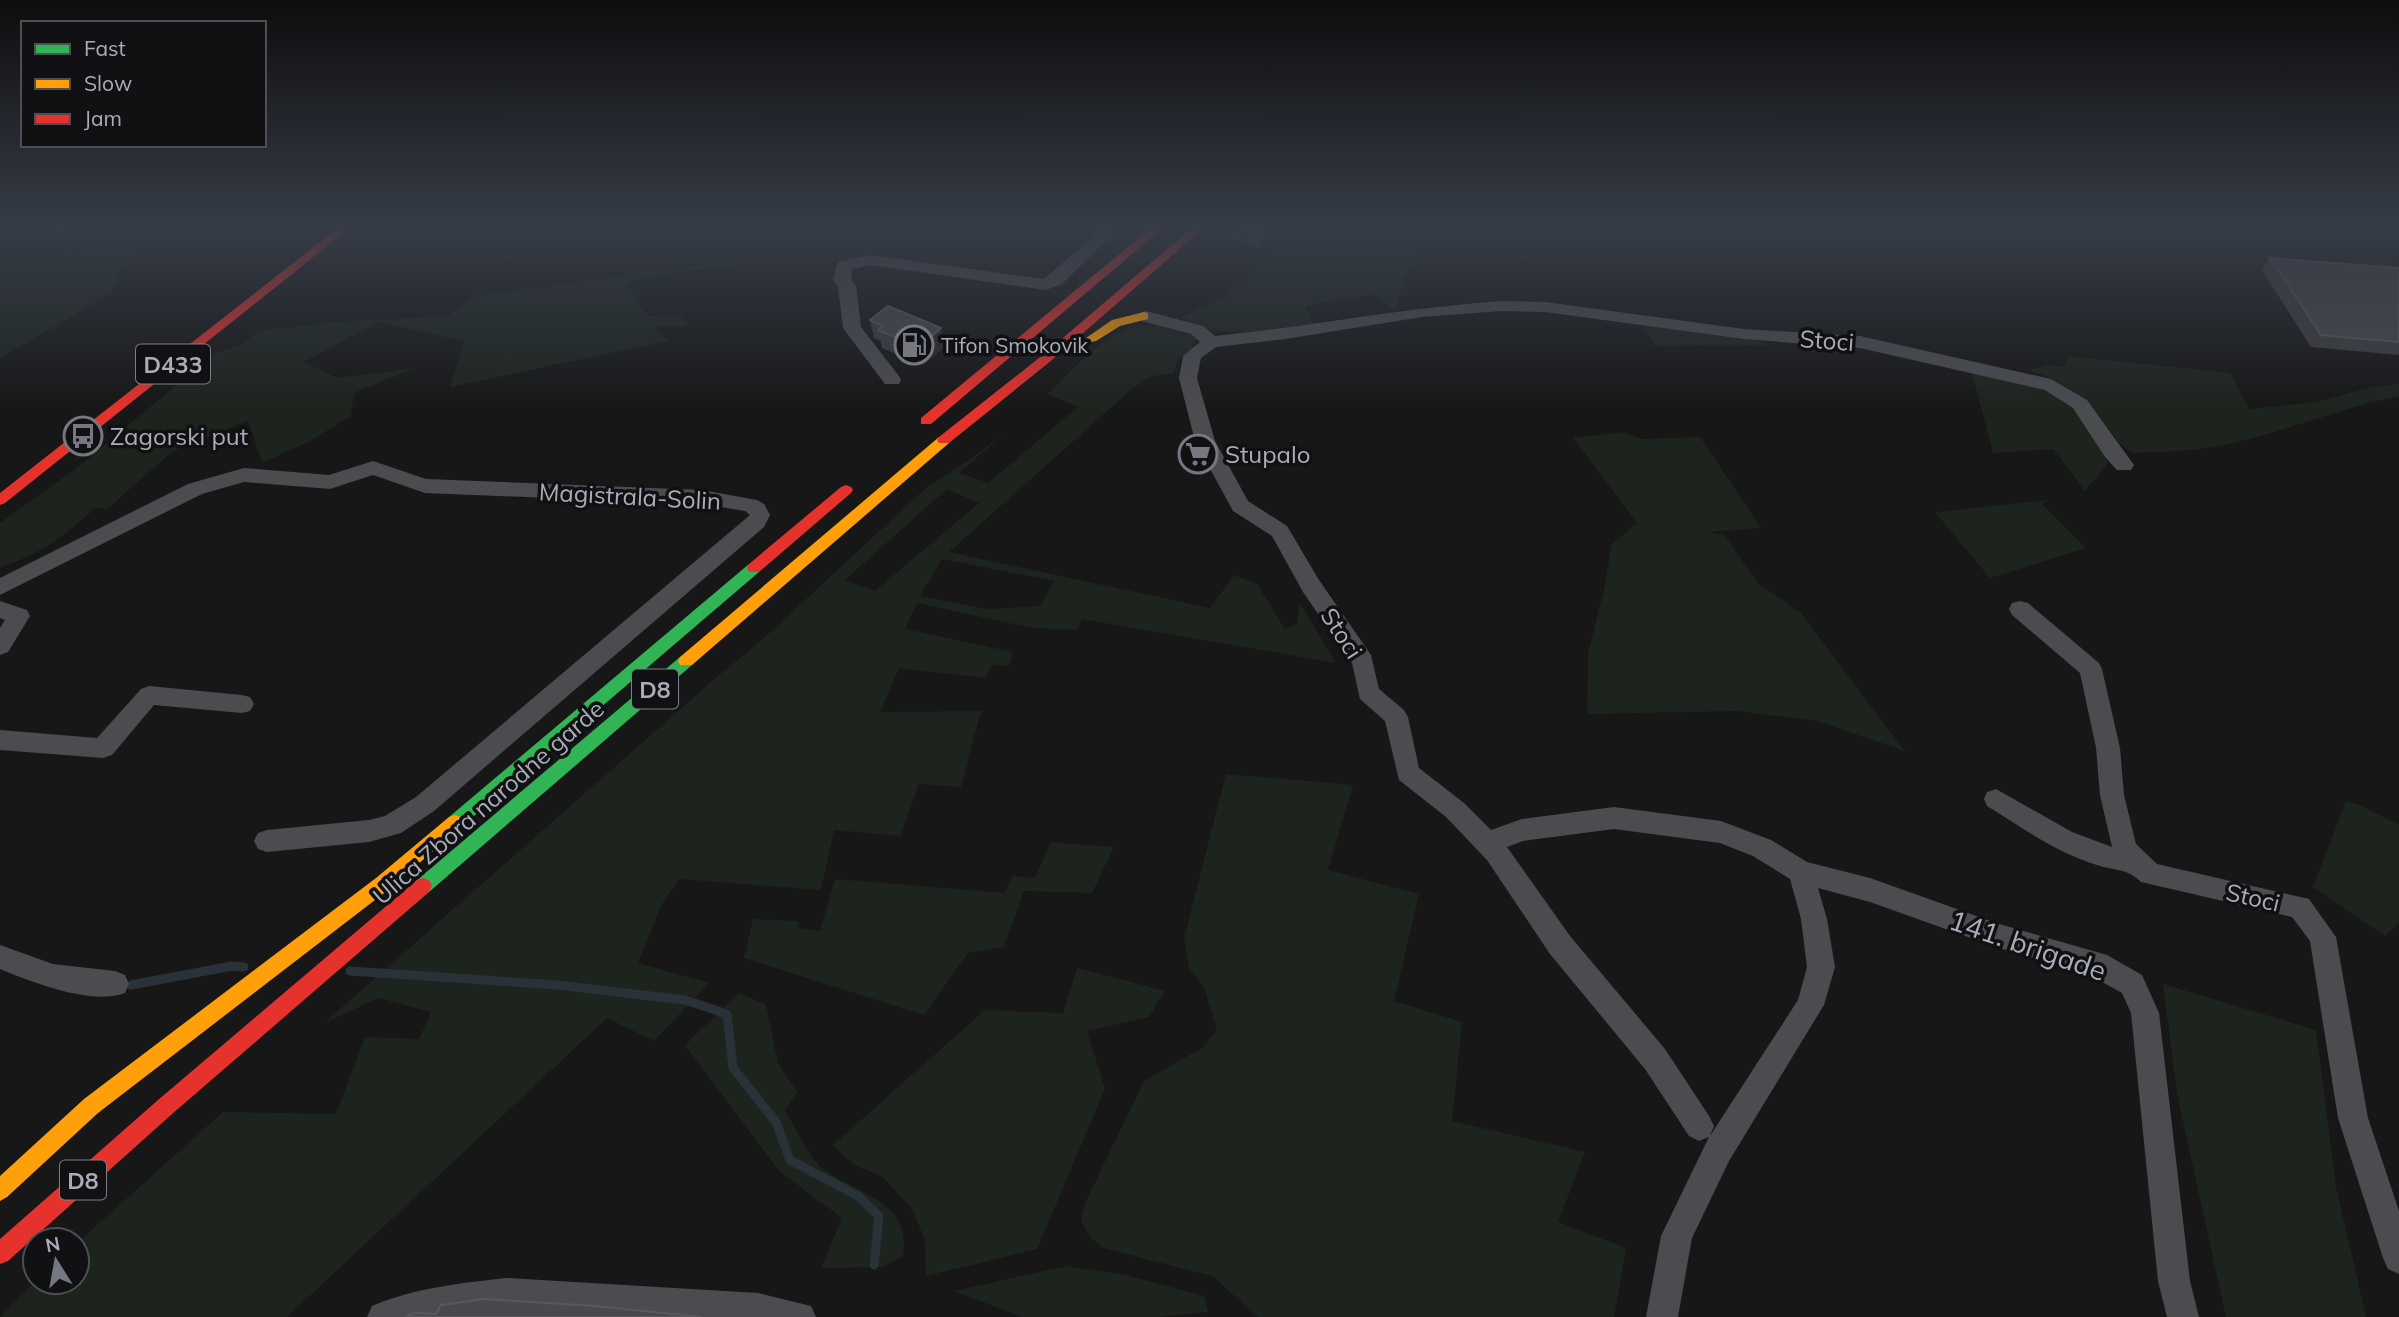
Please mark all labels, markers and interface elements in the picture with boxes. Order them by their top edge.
legend [21,21,266,147]
text: Fast [84,35,126,61]
text: Slow [84,70,132,96]
text: Jam [84,105,122,131]
street label: Stoci [1799,323,1855,357]
fuel station icon: Tifon Smokovik [893,324,935,366]
place label: Tifon Smokovik [941,332,1088,358]
road number: D433 [136,344,210,384]
bus stop icon: Zagorski put [62,415,104,457]
place label: Zagorski put [110,421,248,451]
supermarket icon: Stupalo [1177,433,1219,475]
place label: Stupalo [1225,439,1310,469]
street label: Magistrala-Solin [538,476,722,516]
street label: Stoci [1315,602,1369,664]
road number: D8 [632,670,678,708]
street label: Ulica Zbora narodne garde [366,693,610,911]
street label: Stoci [2223,876,2283,918]
street label: 141. brigade [1945,902,2111,988]
road number: D8 [60,1161,106,1200]
north arrow [21,1226,91,1296]
text: N [43,1231,62,1257]

